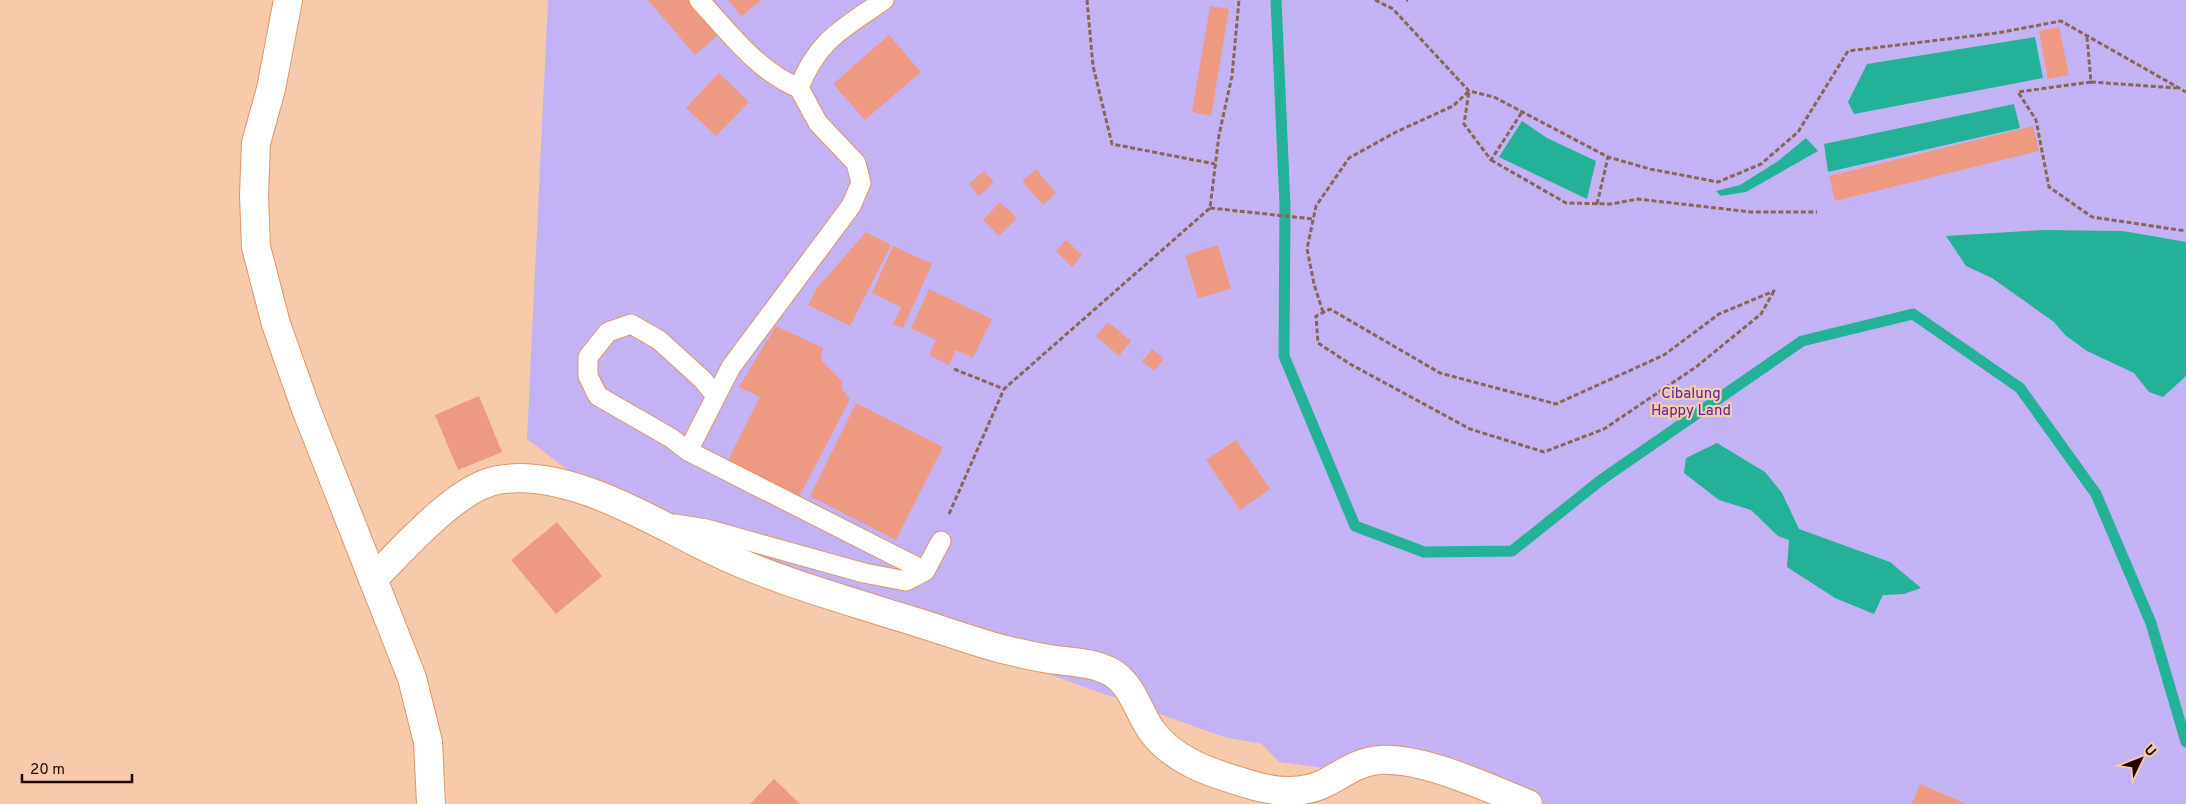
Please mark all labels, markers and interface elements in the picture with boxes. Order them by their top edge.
park label: Cibalung Happy Land [1651,385,1731,421]
north arrow [2116,734,2166,784]
text: U [2140,742,2159,761]
scale bar [22,752,132,784]
text: 20 m [30,761,65,780]

